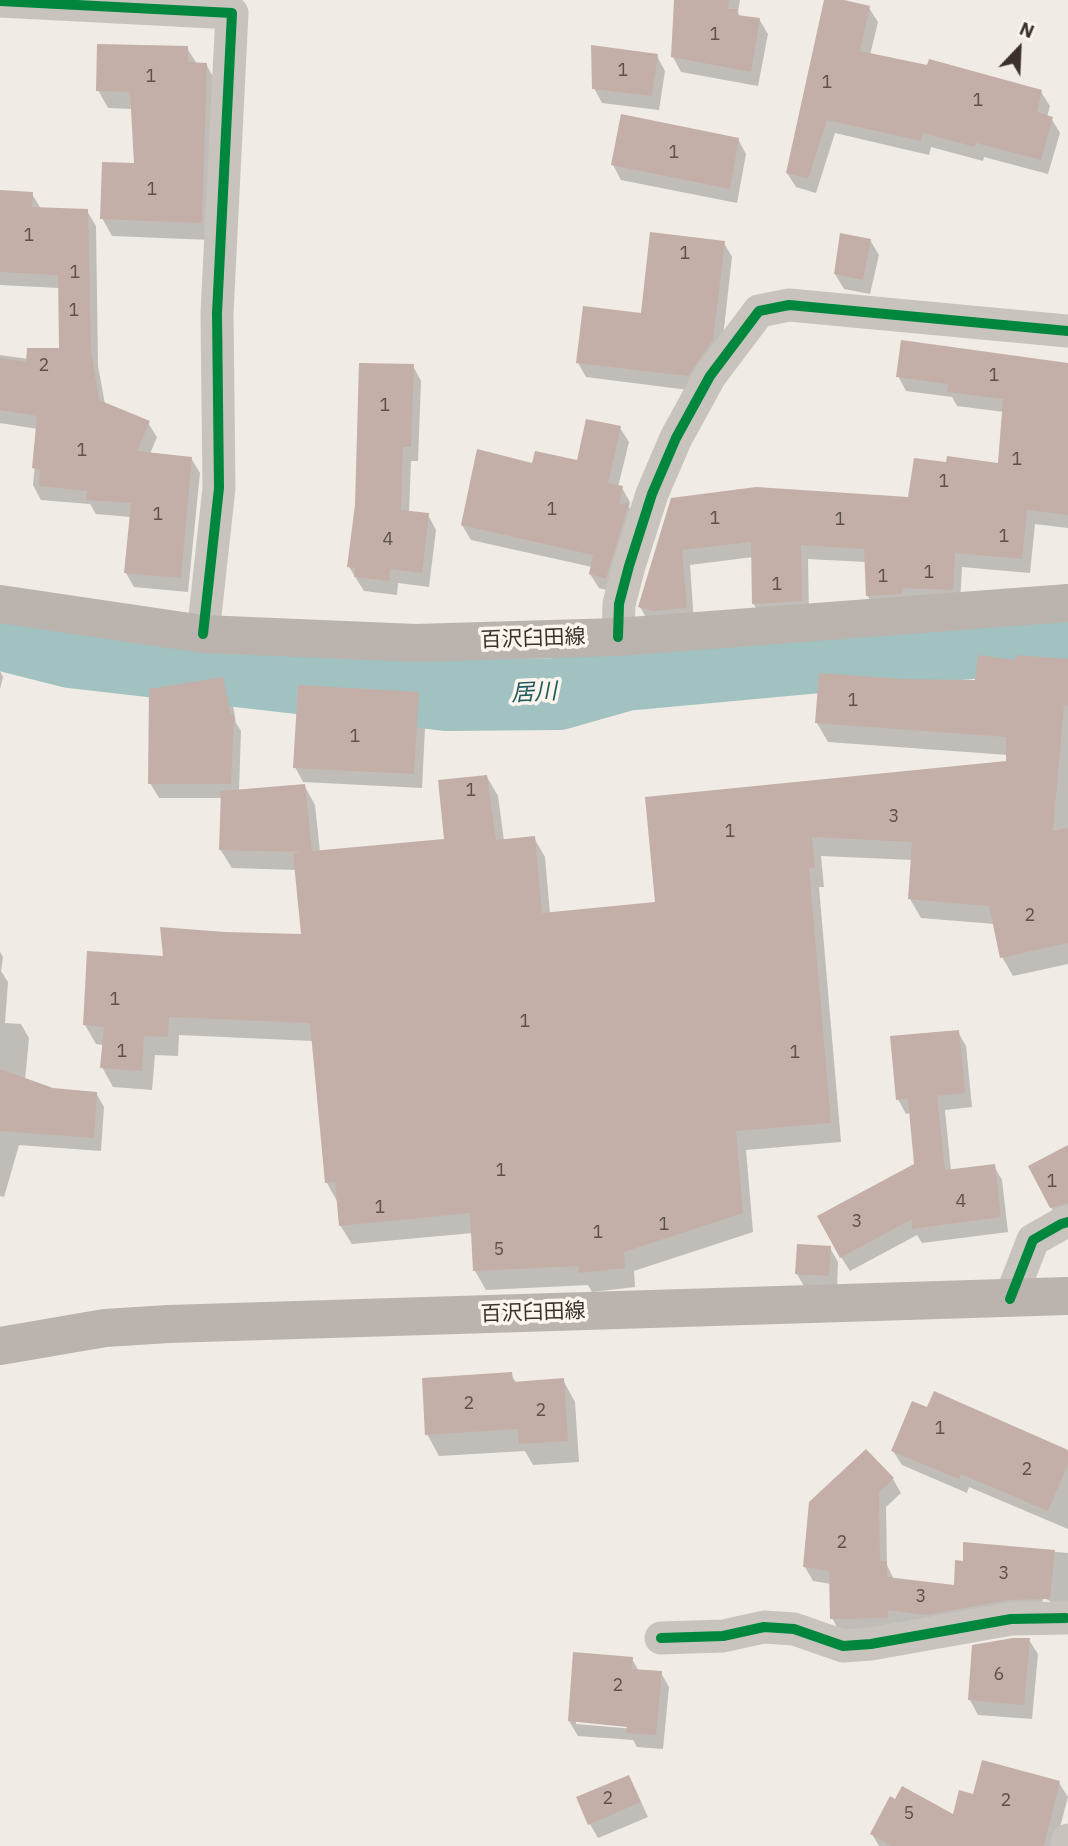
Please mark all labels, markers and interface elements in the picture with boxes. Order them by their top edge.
north arrow [984,14,1054,84]
text: N [1016,16,1038,43]
house number: 1 [710,24,720,46]
house number: 1 [618,60,628,82]
house number: 1 [146,66,156,88]
house number: 1 [822,72,832,94]
house number: 1 [973,90,983,112]
house number: 1 [669,142,679,164]
house number: 1 [147,179,157,201]
house number: 1 [24,225,34,247]
house number: 1 [680,243,690,265]
house number: 1 [70,262,80,284]
house number: 1 [69,300,79,322]
house number: 2 [39,355,49,377]
house number: 1 [989,365,999,387]
house number: 1 [380,395,390,417]
house number: 1 [77,440,87,462]
house number: 1 [1012,449,1022,471]
house number: 1 [939,471,949,493]
house number: 1 [547,499,557,521]
house number: 1 [153,504,163,526]
house number: 1 [710,508,720,530]
house number: 1 [835,509,845,531]
house number: 1 [999,526,1009,548]
house number: 4 [383,529,393,551]
house number: 1 [924,562,934,584]
house number: 1 [878,566,888,588]
house number: 1 [772,574,782,596]
street label: 百沢臼田線 [480,625,586,653]
water label: 居川 [510,678,558,708]
house number: 1 [848,690,858,712]
house number: 1 [350,726,360,748]
house number: 1 [466,780,476,802]
house number: 3 [889,806,899,828]
house number: 1 [725,821,735,843]
house number: 2 [1025,905,1035,927]
house number: 1 [110,989,120,1011]
house number: 1 [520,1011,530,1033]
house number: 1 [117,1041,127,1063]
house number: 1 [790,1042,800,1064]
house number: 1 [496,1160,506,1182]
house number: 1 [1047,1171,1057,1193]
house number: 4 [956,1191,966,1213]
house number: 1 [375,1197,385,1219]
house number: 3 [852,1211,862,1233]
house number: 1 [659,1214,669,1236]
house number: 1 [593,1222,603,1244]
house number: 5 [494,1239,504,1261]
street label: 百沢臼田線 [480,1299,586,1327]
house number: 2 [464,1393,474,1415]
house number: 2 [536,1400,546,1422]
house number: 1 [935,1418,945,1440]
house number: 2 [1022,1459,1032,1481]
house number: 2 [837,1532,847,1554]
house number: 3 [999,1563,1009,1585]
house number: 3 [916,1586,926,1608]
house number: 6 [994,1664,1004,1686]
house number: 2 [613,1675,623,1697]
house number: 2 [603,1788,613,1810]
house number: 2 [1001,1790,1011,1812]
house number: 5 [904,1803,914,1825]

